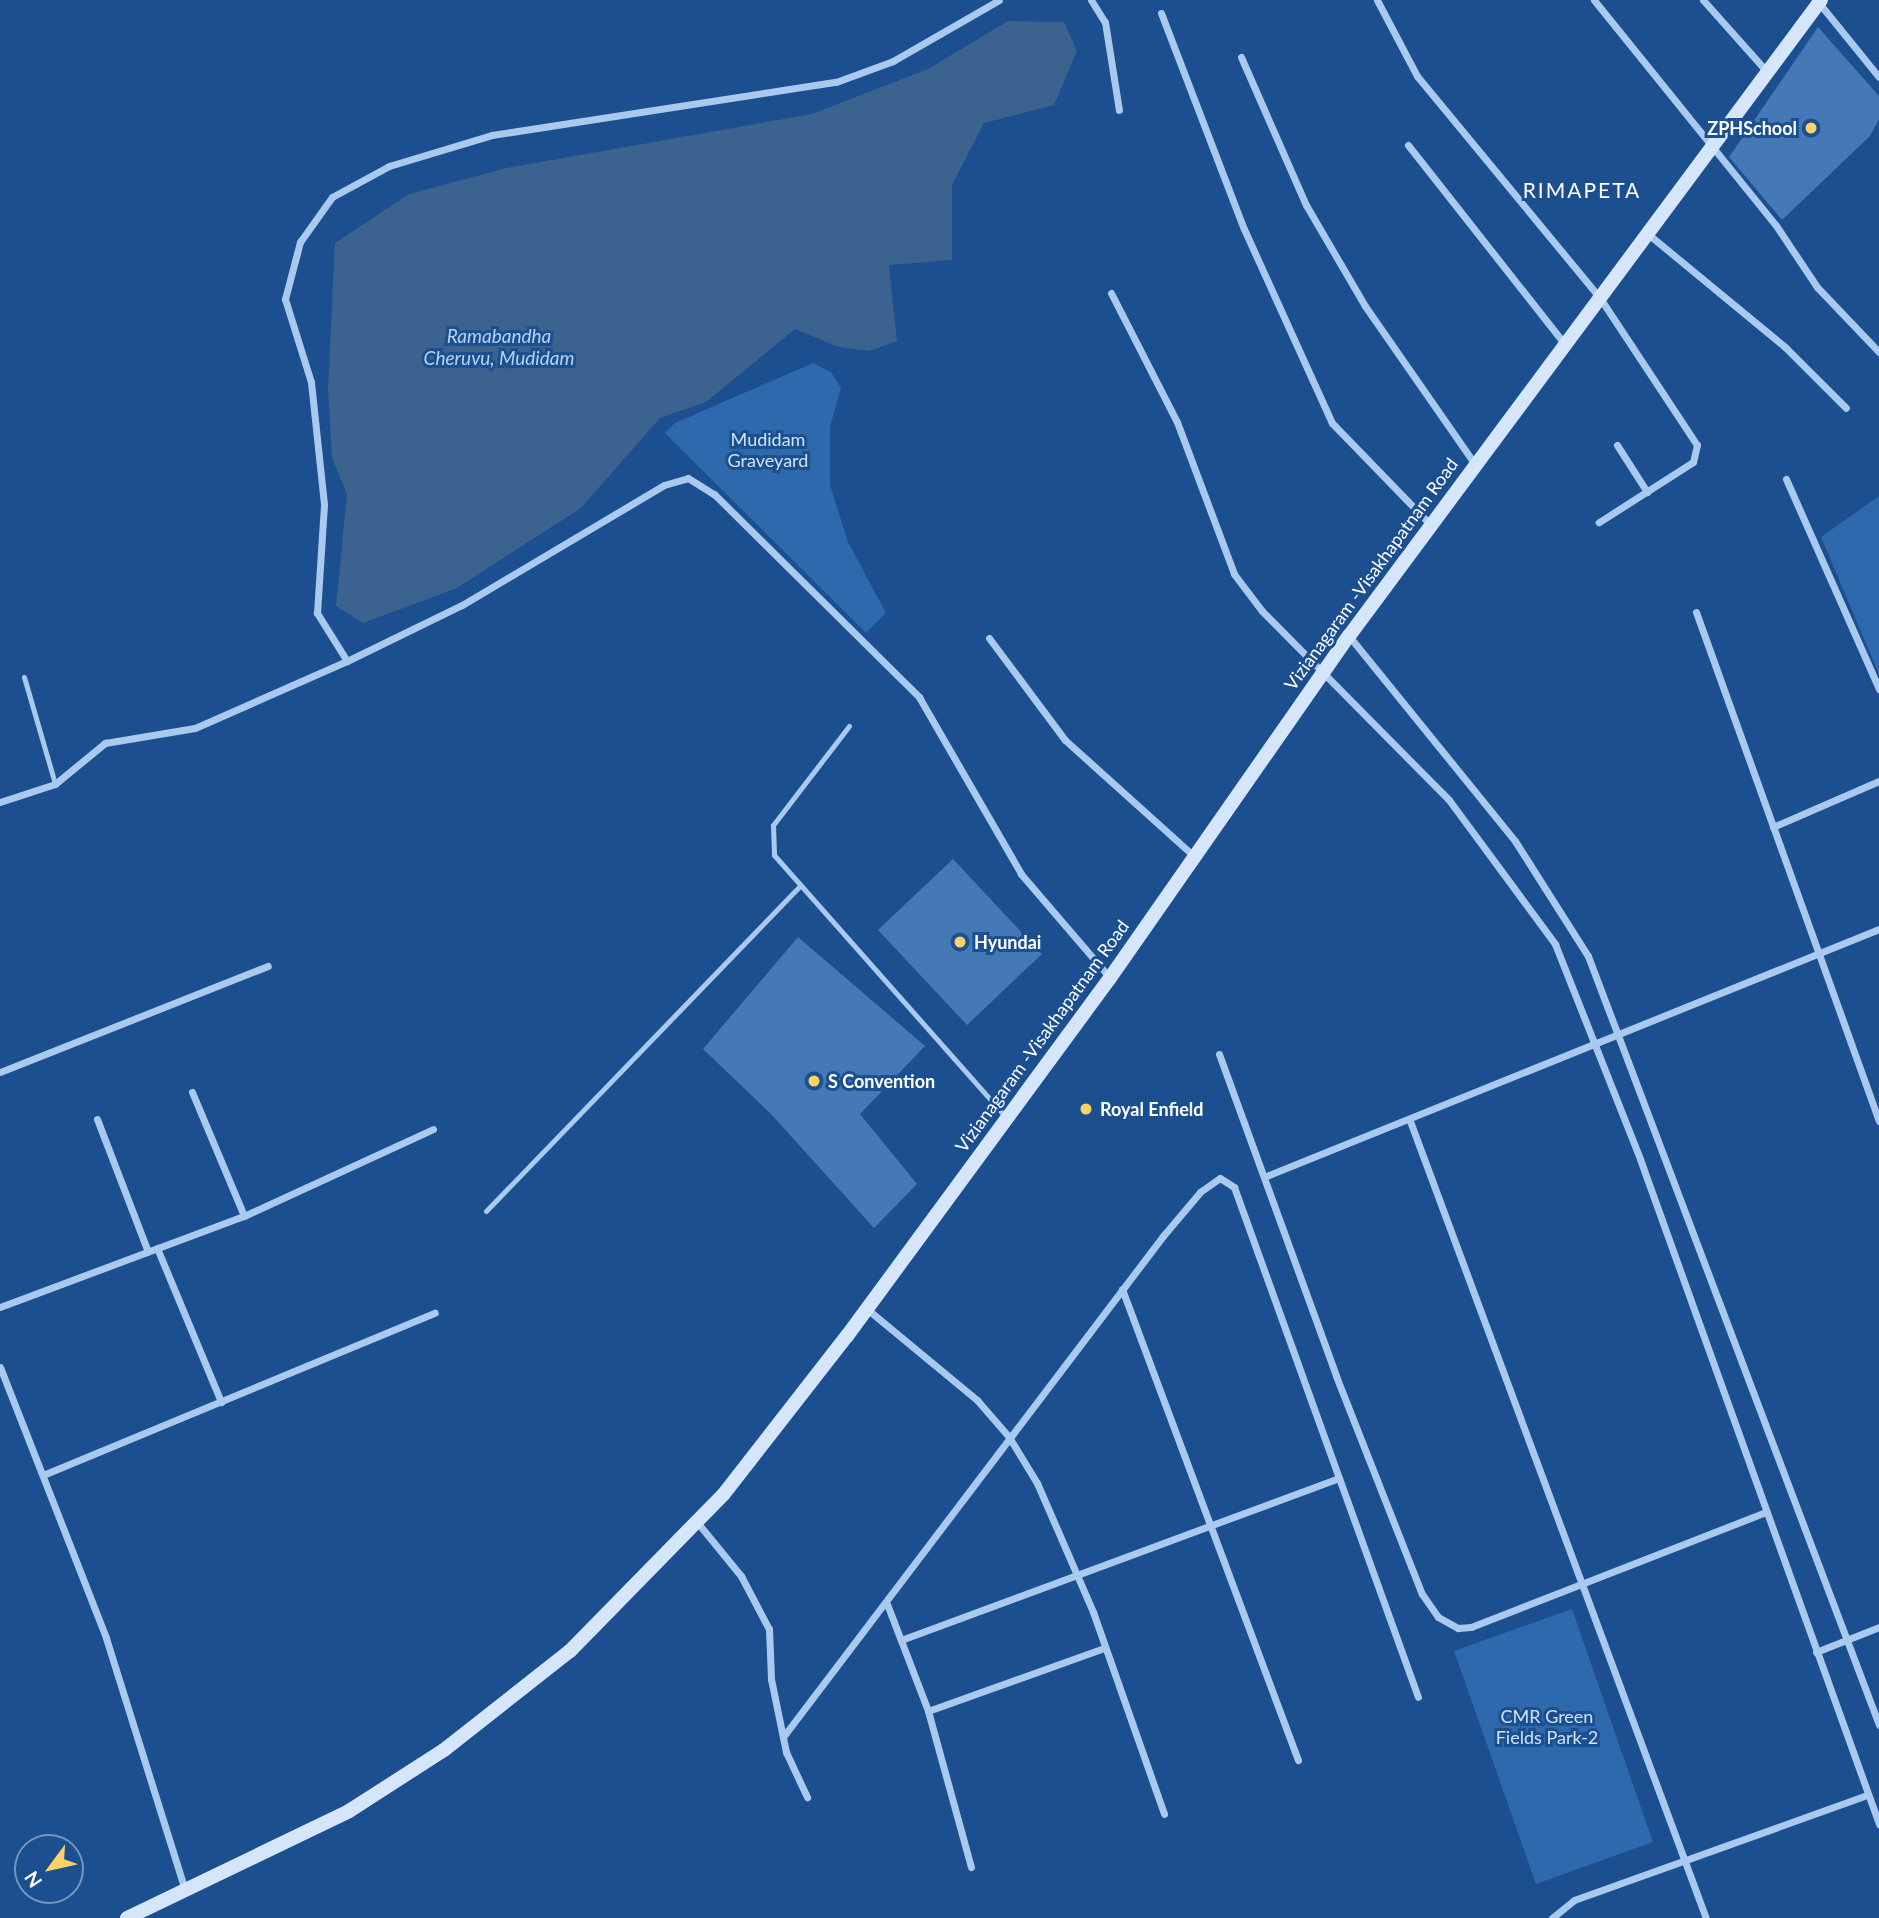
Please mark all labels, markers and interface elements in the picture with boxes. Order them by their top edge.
place label: ZPHSchool [1707,117,1797,139]
marker: ZPHSchool [1803,120,1819,136]
district label: RIMAPETA [1524,177,1640,203]
water label: Ramabandha Cheruvu, Mudidam [424,325,574,369]
park label: Mudidam Graveyard [728,429,808,472]
street label: Vizianagaram -Visakhapatnam Road [1280,454,1462,694]
street label: Vizianagaram -Visakhapatnam Road [951,916,1133,1156]
place label: Hyundai [974,931,1041,953]
marker: Hyundai [952,934,968,950]
place label: S Convention [828,1070,935,1092]
marker: S Convention [806,1073,822,1089]
place label: Royal Enfield [1100,1098,1204,1120]
marker: Royal Enfield [1078,1101,1094,1117]
park label: CMR Green Fields Park-2 [1496,1706,1598,1748]
north arrow [14,1834,84,1904]
text: N [19,1867,46,1892]

